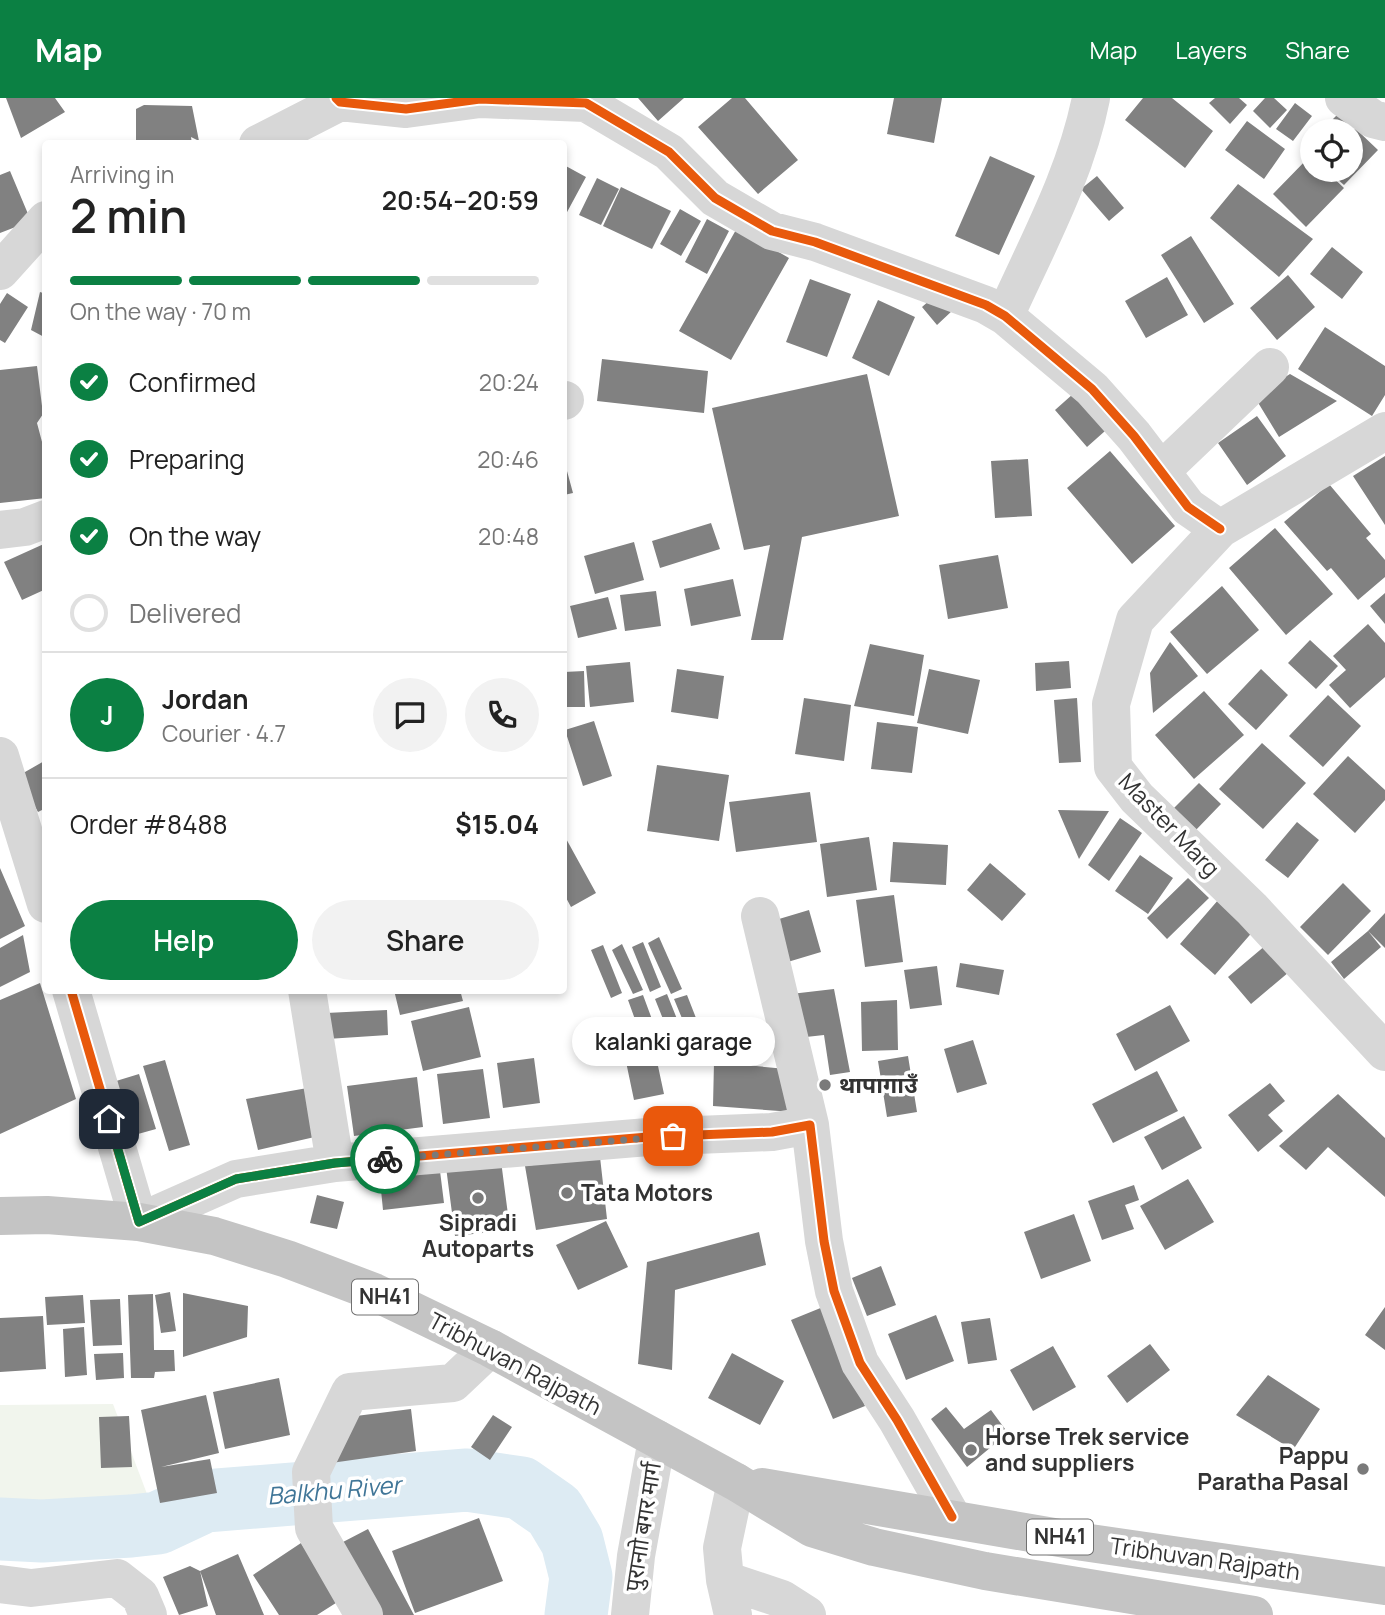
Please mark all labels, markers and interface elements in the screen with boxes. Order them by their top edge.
text: Map [35,27,103,72]
text: Map [1090,33,1137,66]
text: Layers [1175,33,1247,66]
text: Share [1285,33,1350,66]
map controls [1300,119,1363,182]
button: locate [1300,119,1363,182]
text: Arriving in [70,158,175,190]
text: 20:54–20:59 [382,182,539,218]
text: 2 min [70,184,187,247]
text: On the way · 70 m [70,295,251,327]
icon: check [70,363,108,401]
text: Confirmed [129,364,256,400]
text: 20:24 [479,366,539,398]
icon: check [70,440,108,478]
text: Preparing [129,441,245,477]
text: 20:46 [477,443,539,475]
icon: check [70,517,108,555]
text: On the way [129,518,261,554]
text: 20:48 [478,520,539,552]
text: Delivered [129,595,241,631]
button: chat [373,678,447,752]
button: phone [465,678,539,752]
text: Jordan [162,681,248,717]
text: J [100,697,114,733]
text: Courier · 4.7 [162,717,286,749]
street label: Master Marg [1112,765,1227,883]
text: Order #8488 [70,806,228,842]
text: $15.04 [455,806,539,842]
button: Help [70,900,298,980]
button: Share [312,900,539,980]
callout: kalanki garage [572,1017,774,1066]
text: kalanki garage [595,1025,752,1057]
place label: थापागाउँ [839,1068,918,1100]
marker: थापागाउँ [817,1077,833,1093]
pin [79,1089,139,1149]
icon: home [90,1100,128,1138]
pin [643,1106,703,1166]
icon: bag [654,1117,692,1155]
courier [350,1124,420,1194]
icon: bike [366,1140,404,1178]
place label: Tata Motors [581,1176,713,1208]
marker: Tata Motors [559,1185,575,1201]
marker: Sipradi Autoparts [470,1190,486,1206]
place label: Sipradi Autoparts [422,1206,534,1264]
road number: NH41 [352,1280,418,1314]
street label: Tribhuvan Rajpath [423,1304,608,1422]
place label: Horse Trek service and suppliers [985,1420,1190,1478]
place label: Pappu Paratha Pasal [1197,1439,1349,1497]
marker: Horse Trek service and suppliers [963,1442,979,1458]
street label: पुरानाो बगर मार्ग [616,1459,668,1594]
marker: Pappu Paratha Pasal [1355,1461,1371,1477]
water label: Balkhu River [266,1467,405,1512]
road number: NH41 [1027,1520,1093,1554]
street label: Tribhuvan Rajpath [1108,1529,1302,1587]

